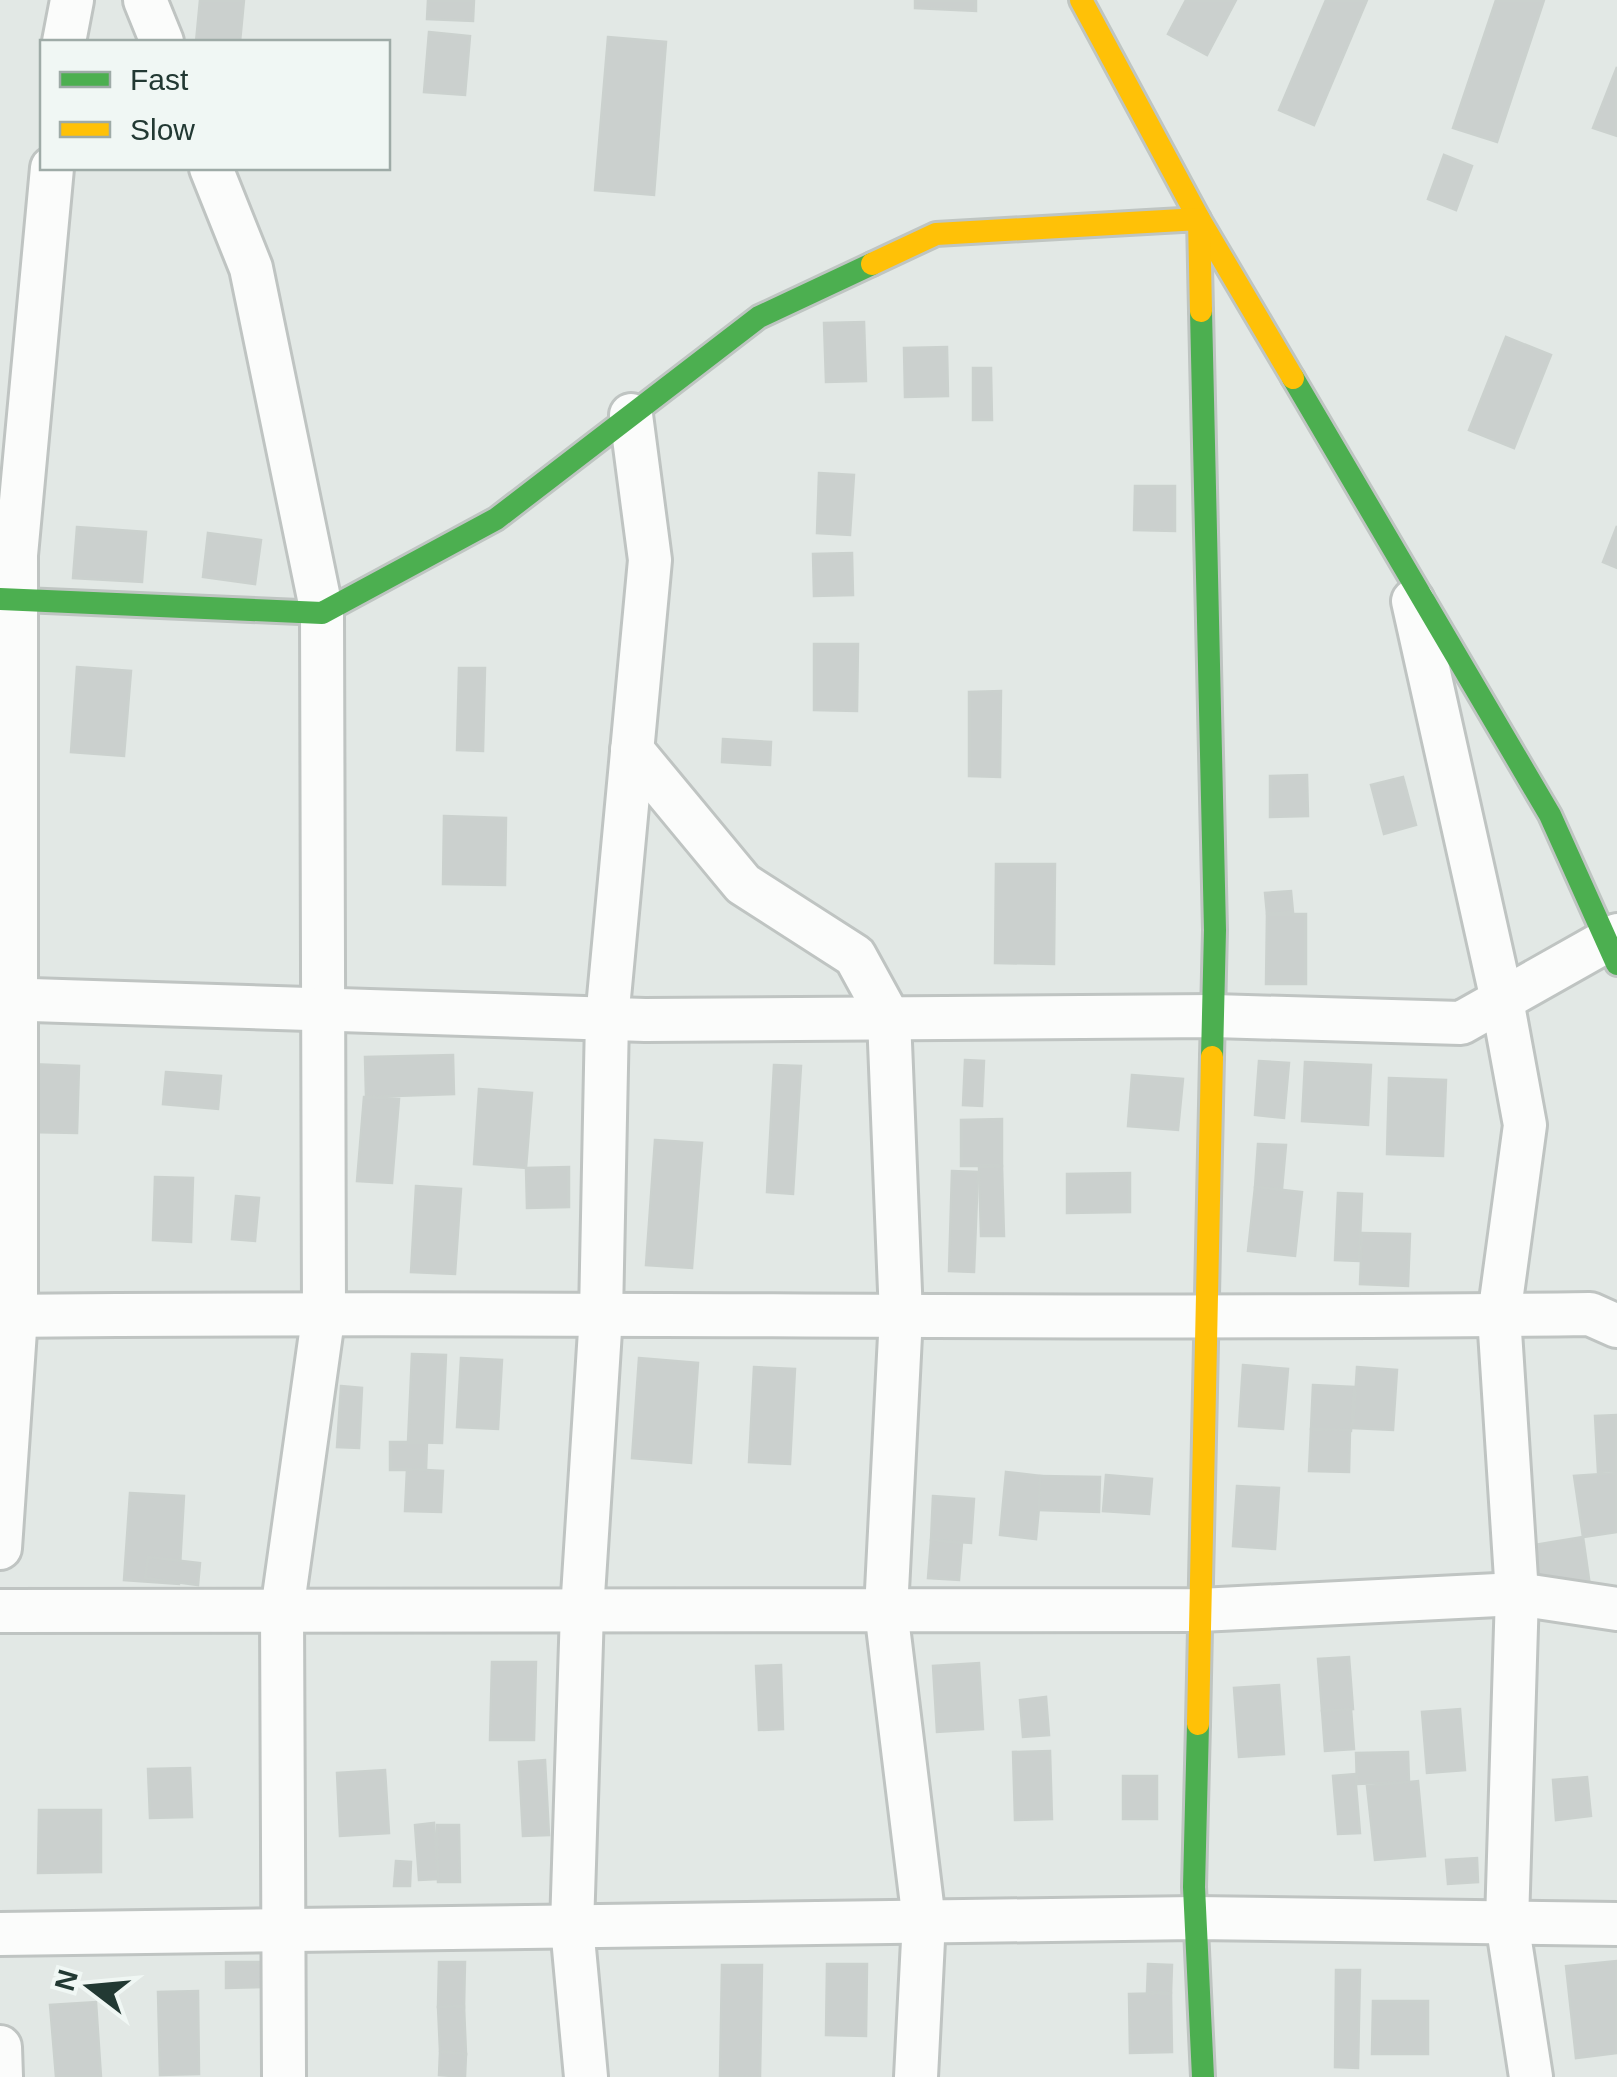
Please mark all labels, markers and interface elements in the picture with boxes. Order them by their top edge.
legend [40,40,390,170]
text: Fast [130,63,189,96]
text: Slow [130,113,195,146]
north arrow [40,1937,140,2037]
text: N [49,1966,84,1994]

